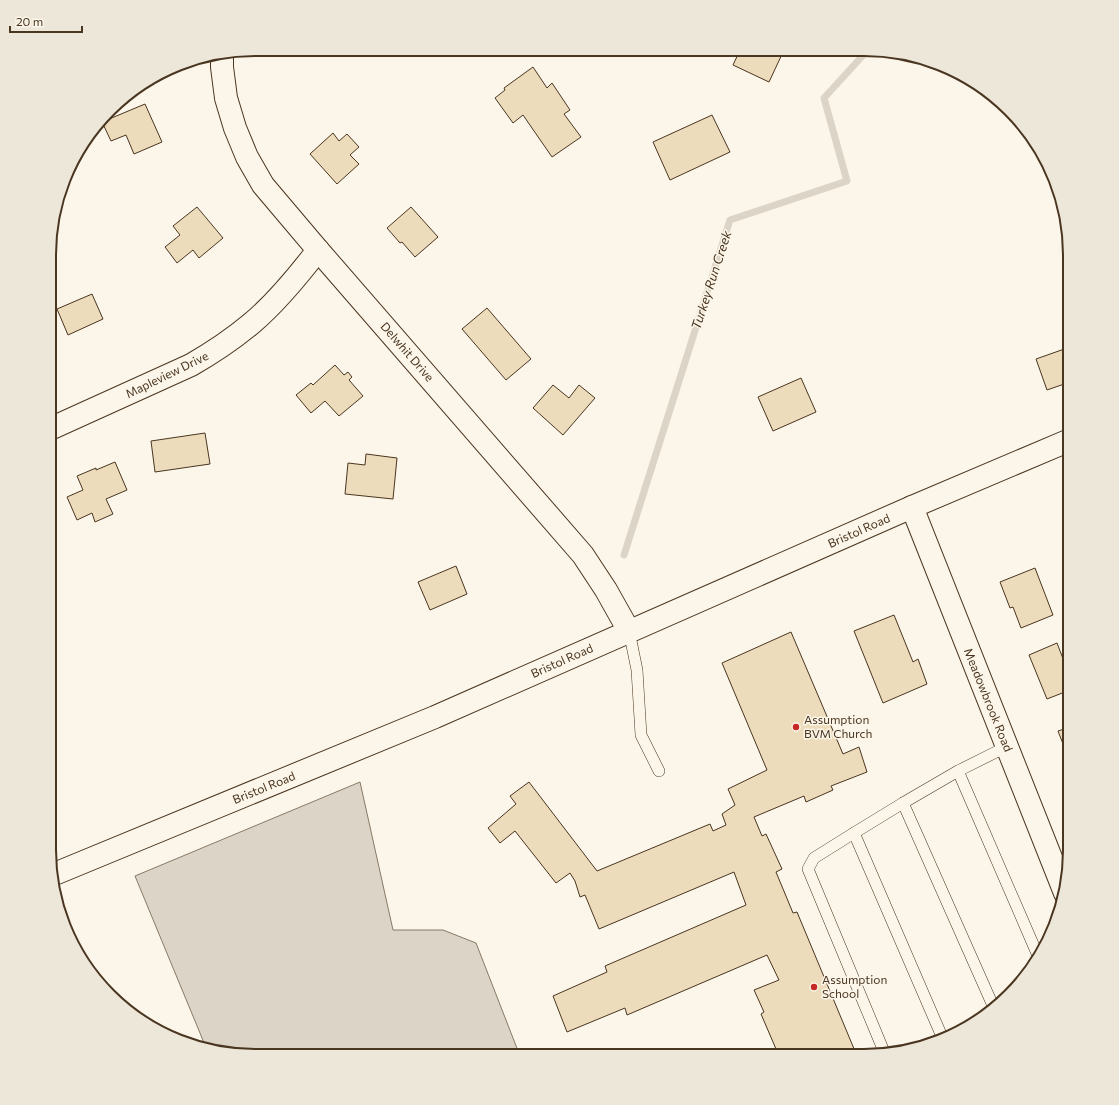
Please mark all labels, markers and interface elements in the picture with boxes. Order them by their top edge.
scale bar [10,8,82,34]
text: 20 m [16,14,43,28]
water label: Turkey Run Creek [688,228,735,331]
street label: Delwhit Drive [378,319,437,384]
street label: Mapleview Drive [123,348,210,400]
street label: Bristol Road [825,510,892,550]
street label: Bristol Road [528,640,595,680]
street label: Meadowbrook Road [962,646,1016,753]
place label: Assumption BVM Church [804,712,872,740]
marker: Assumption BVM Church [791,722,801,732]
street label: Bristol Road [230,768,297,806]
place label: Assumption School [822,972,887,1000]
marker: Assumption School [809,982,819,992]

